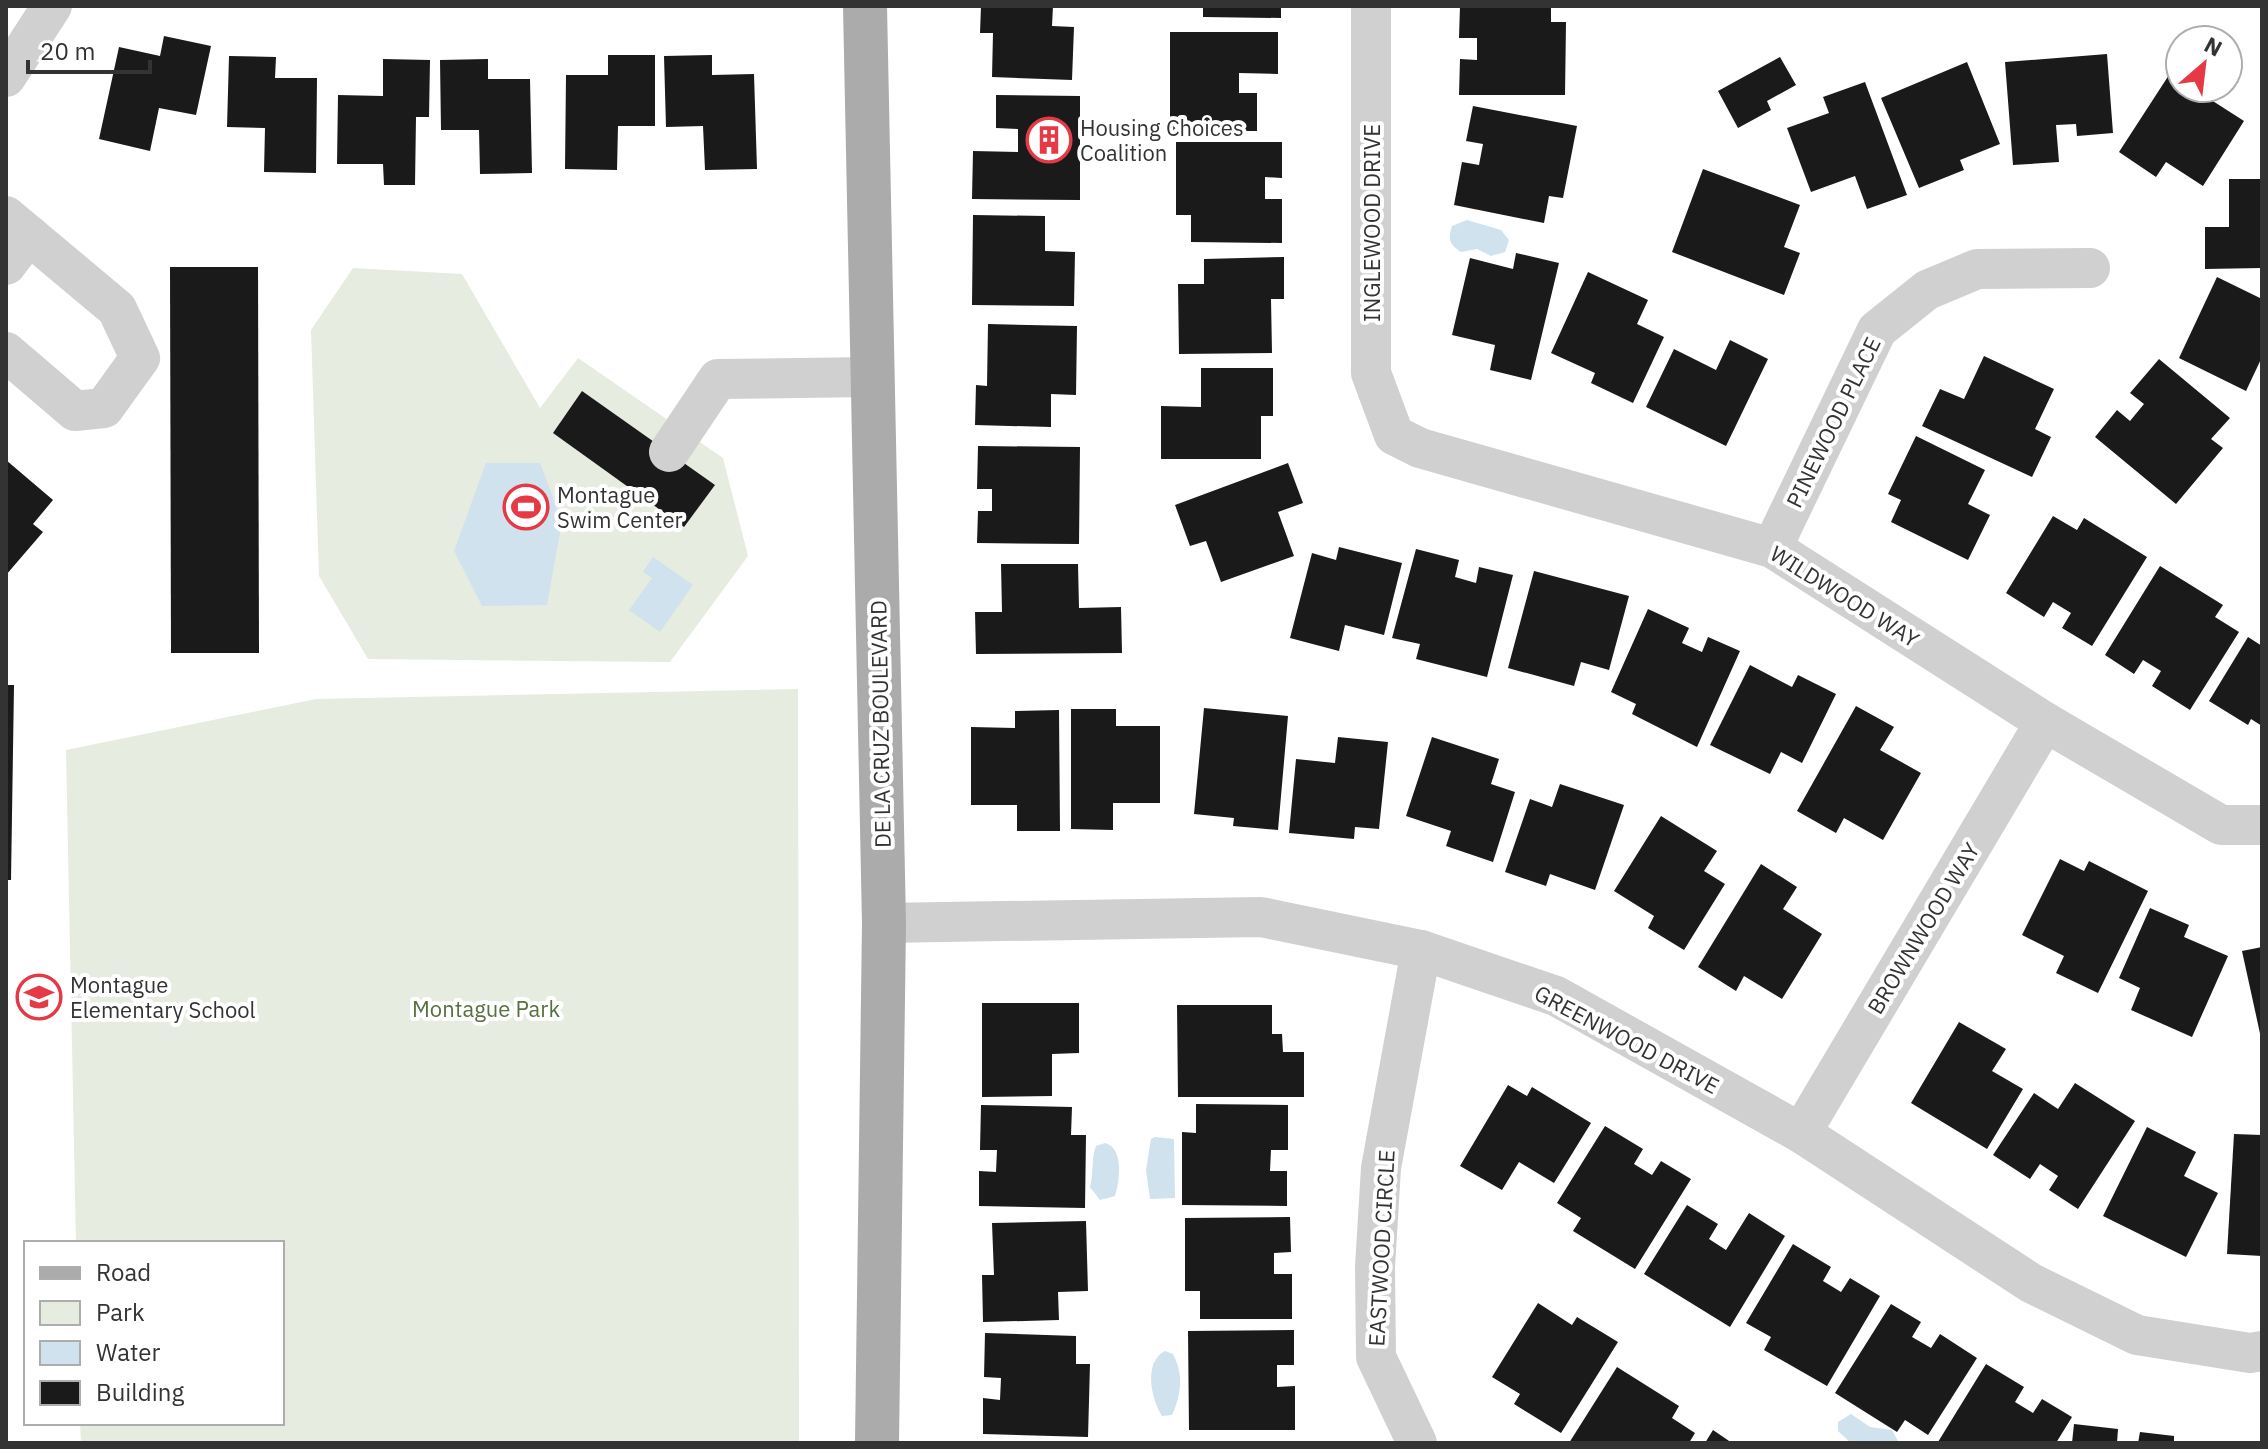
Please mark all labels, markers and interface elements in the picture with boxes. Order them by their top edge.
scale bar [28,24,150,74]
north arrow [2164,24,2244,104]
text: N [2200,29,2227,62]
text: 20 m [40,35,95,67]
place label: Housing Choices Coalition [1080,113,1244,167]
building icon: Housing Choices Coalition [1025,116,1073,164]
street label: INGLEWOOD DRIVE [1357,124,1386,322]
street label: PINEWOOD PLACE [1779,332,1887,512]
place label: Montague Swim Center [557,480,683,534]
sports icon: Montague Swim Center [502,483,550,531]
street label: WILDWOOD WAY [1765,539,1925,653]
street label: DE LA CRUZ BOULEVARD [863,600,897,848]
street label: BROWNWOOD WAY [1860,837,1986,1019]
place label: Montague Elementary School [70,970,256,1024]
school or university icon: Montague Elementary School [15,973,63,1021]
street label: GREENWOOD DRIVE [1530,978,1724,1100]
park label: Montague Park [412,994,560,1023]
street label: EASTWOOD CIRCLE [1361,1149,1401,1347]
legend [24,1241,284,1425]
text: Road [96,1256,151,1288]
text: Park [96,1296,145,1328]
text: Water [96,1336,160,1368]
text: Building [96,1376,184,1408]

